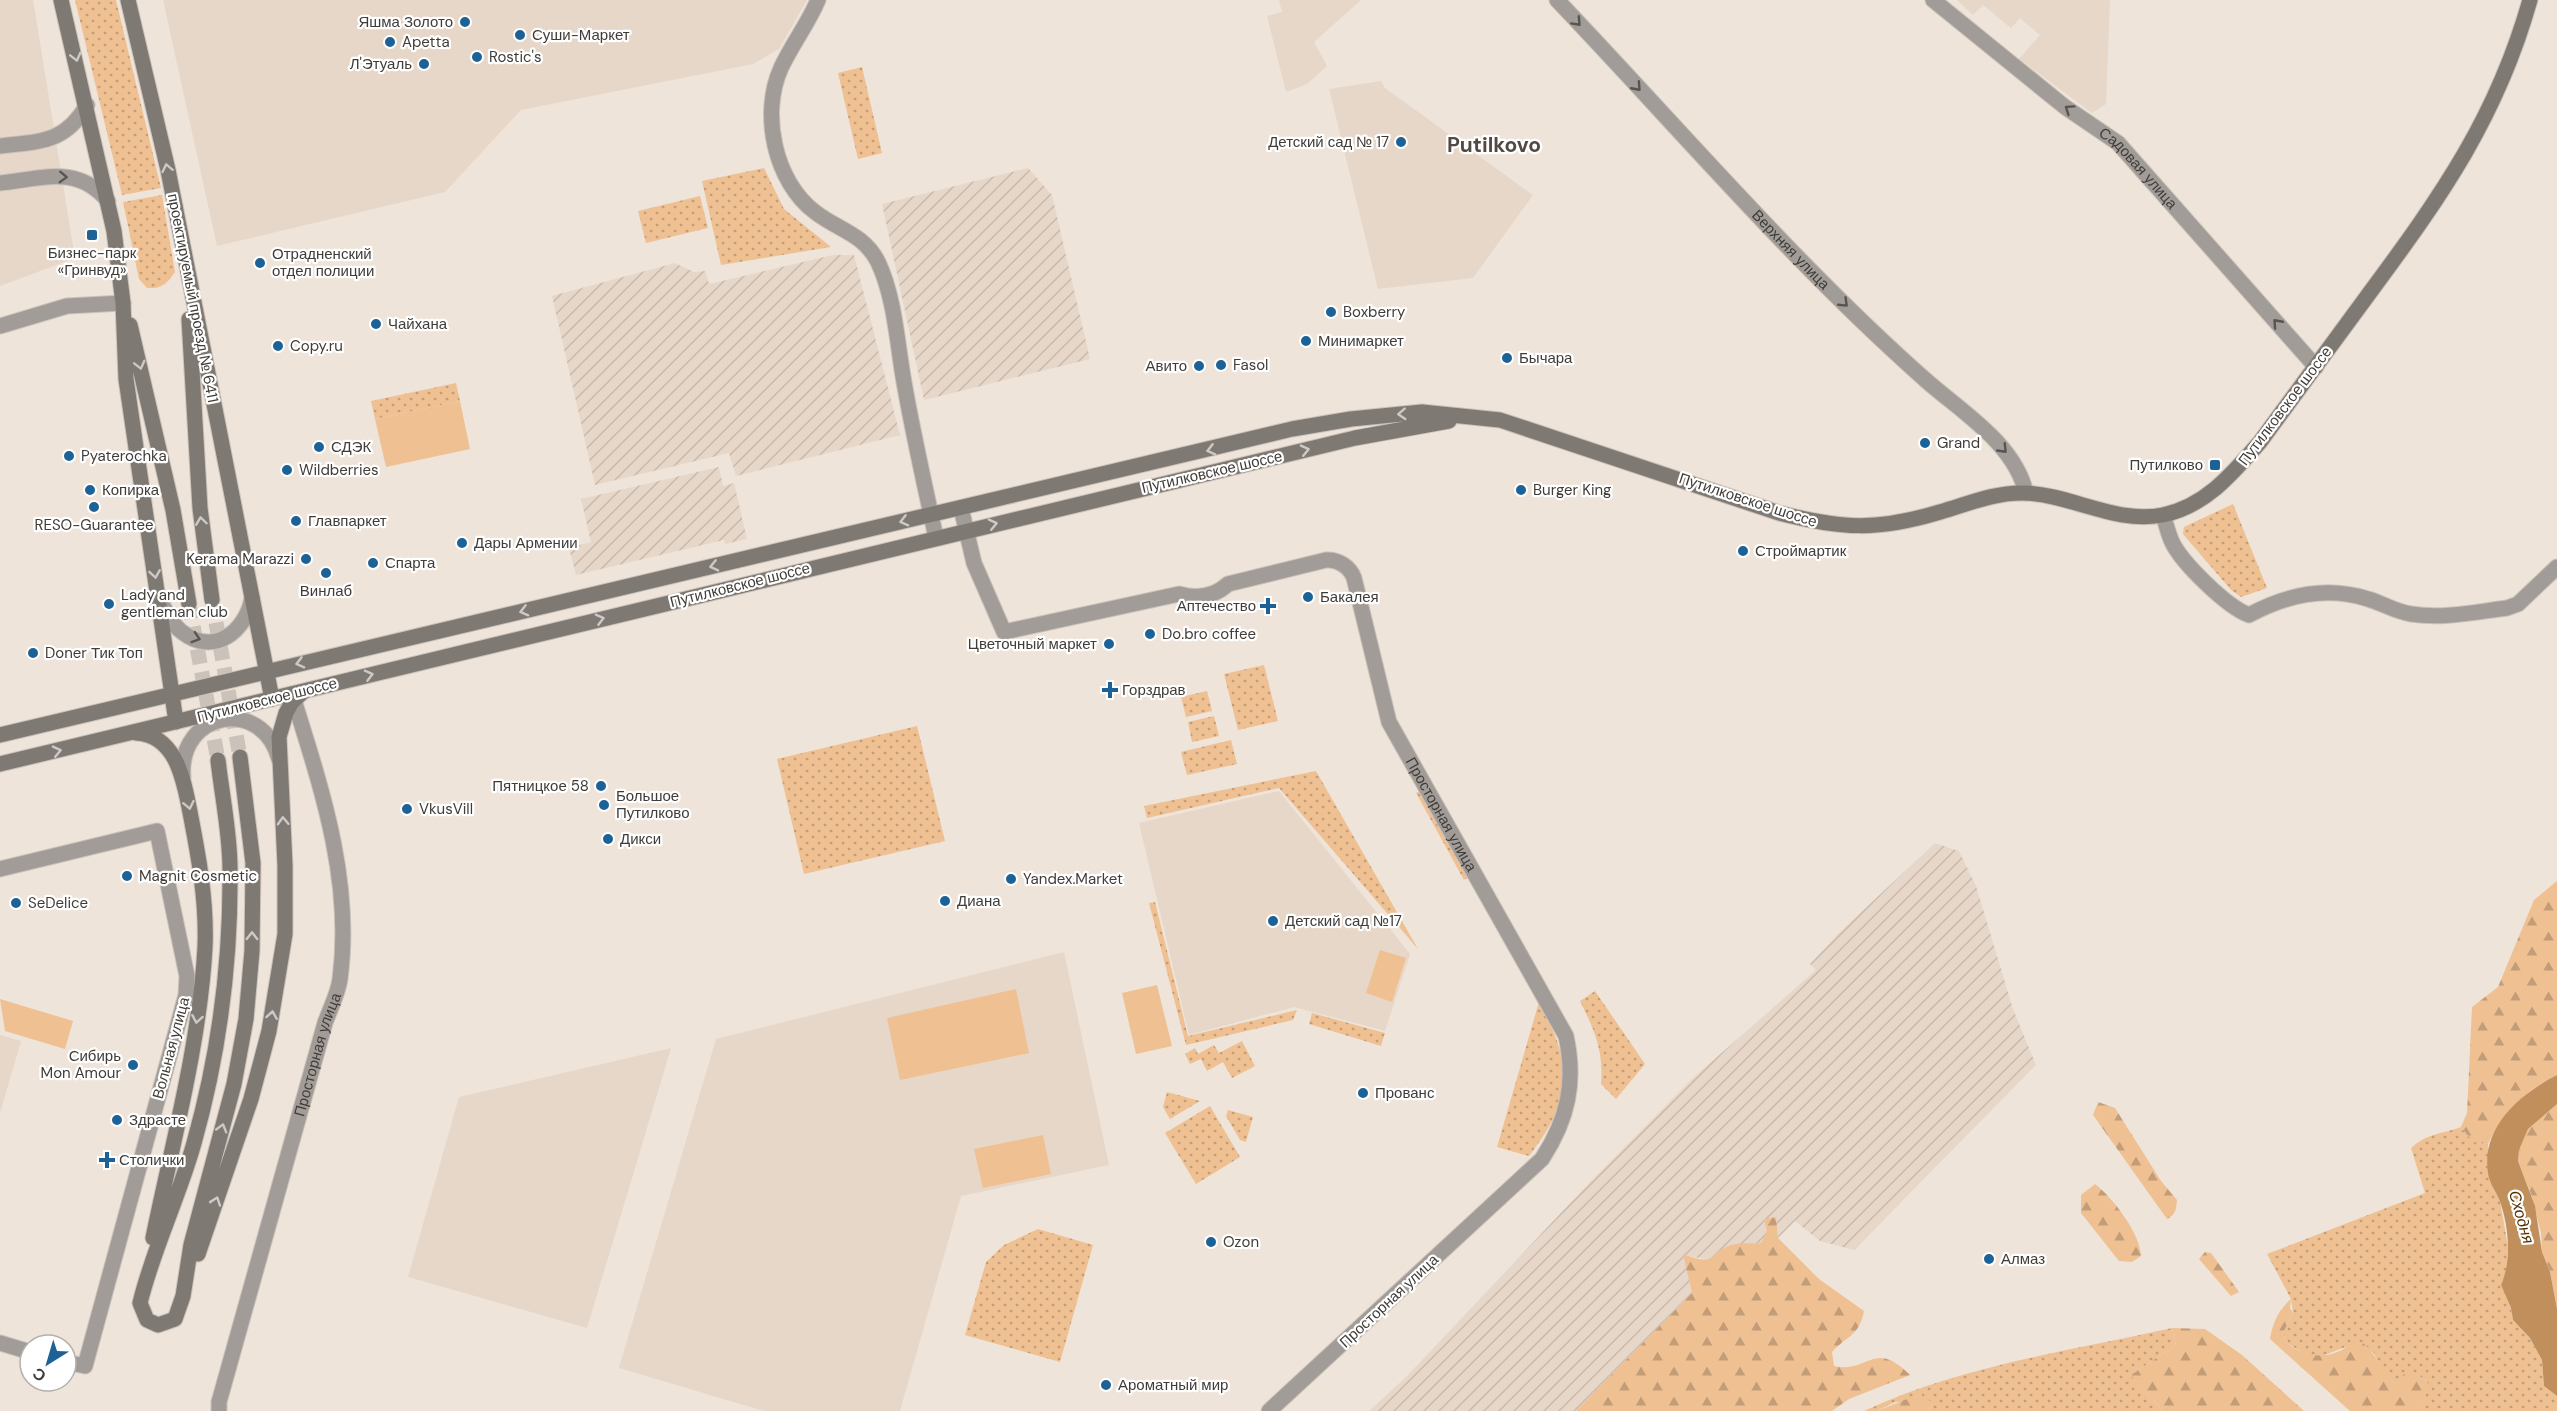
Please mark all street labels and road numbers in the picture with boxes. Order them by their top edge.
street label: Садовая улица [2095,123,2182,214]
street label: проектируемый проезд № 6411 [163,192,223,404]
street label: Верхняя улица [1747,205,1834,294]
street label: Путилковское шоссе [2234,343,2336,469]
street label: Путилковское шоссе [1140,446,1284,498]
street label: Путилковское шоссе [1677,468,1819,532]
street label: Путилковское шоссе [668,558,812,612]
street label: Путилковское шоссе [195,673,339,727]
street label: Просторная улица [1401,754,1482,876]
street label: Просторная улица [289,989,346,1119]
street label: Вольная улица [148,994,194,1101]
street label: Просторная улица [1335,1249,1443,1352]

